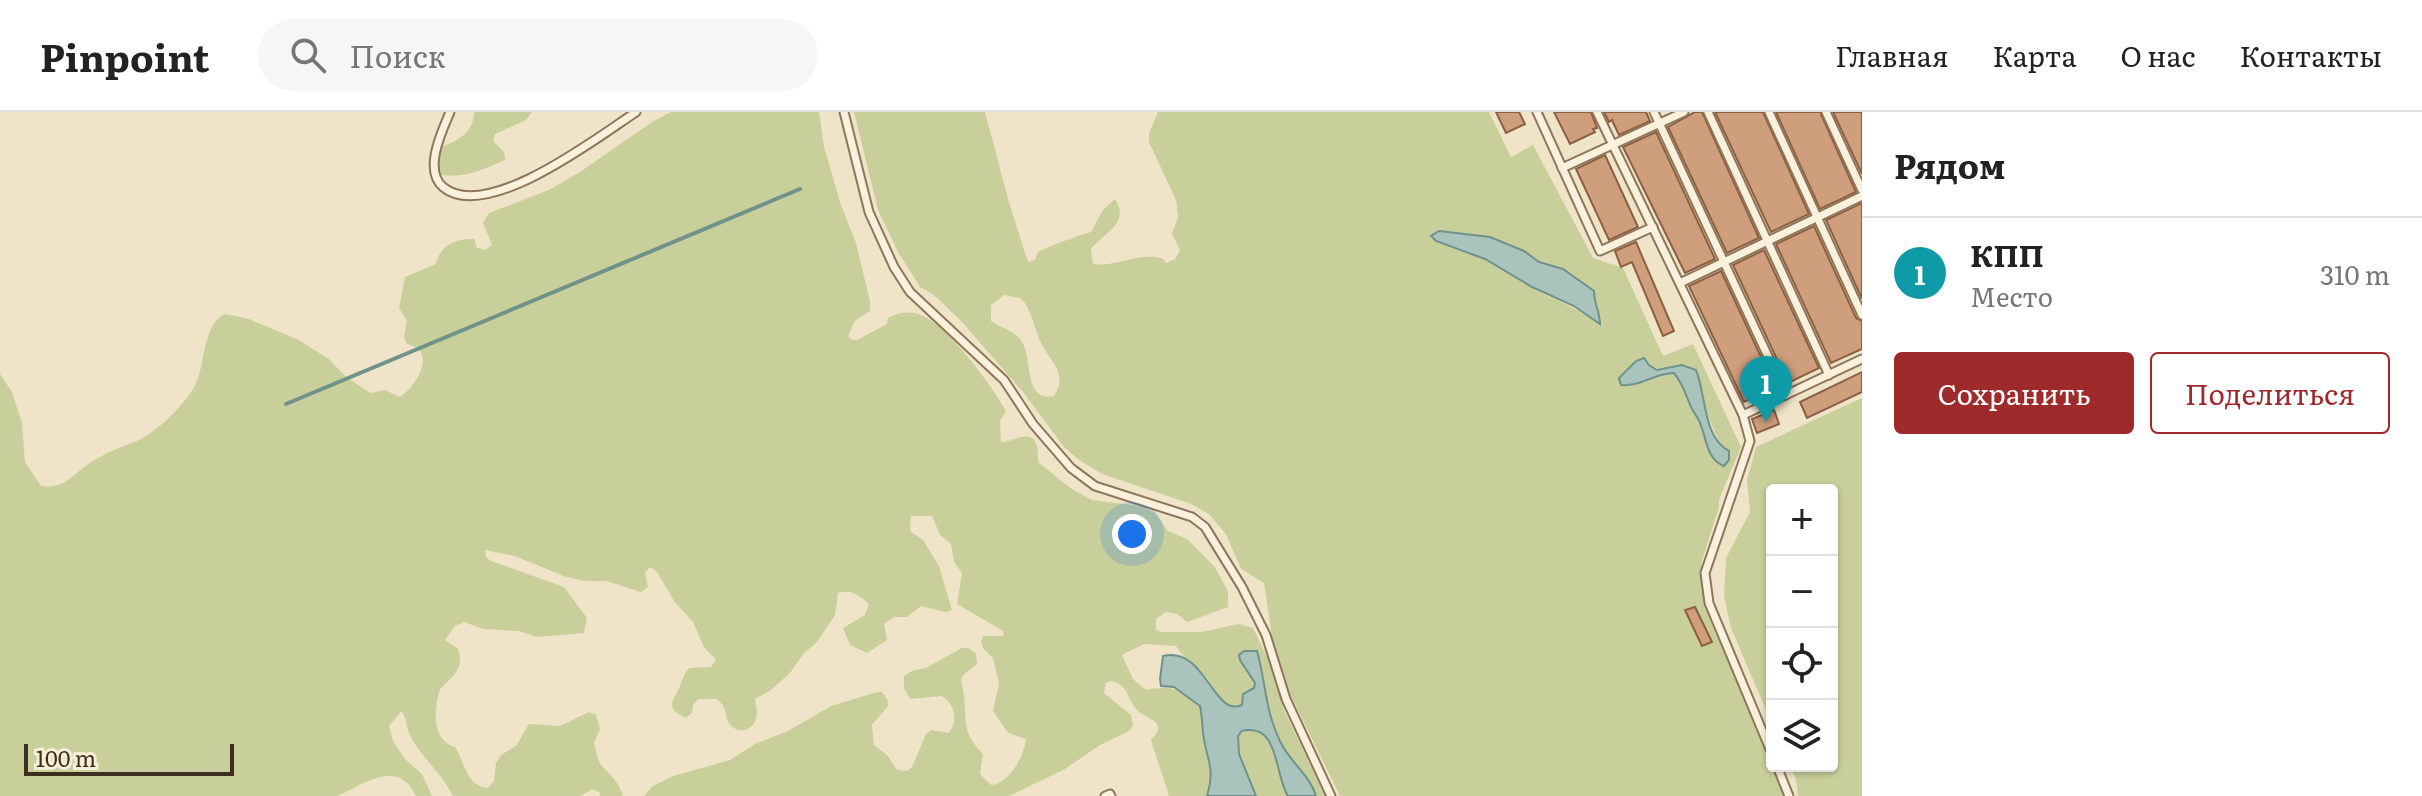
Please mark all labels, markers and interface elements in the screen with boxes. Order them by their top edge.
search box [258,19,818,91]
text: Pinpoint [40,27,210,84]
icon: search [286,33,330,77]
text: Поиск [350,33,446,77]
text: Главная [1835,34,1949,76]
text: Карта [1993,34,2076,76]
text: О нас [2120,34,2196,76]
text: Контакты [2240,34,2382,76]
text: Рядом [1894,139,2006,189]
text: КПП [1970,232,2044,276]
text: 1 [1915,254,1925,293]
text: 310 m [2320,254,2390,293]
text: Место [1970,276,2053,315]
button: Сохранить [1894,352,2134,434]
button: Поделиться [2150,352,2390,434]
pin: 1 [1740,356,1792,422]
map controls [1766,484,1838,772]
button: + [1766,484,1838,556]
your location [1112,514,1152,554]
button: − [1766,556,1838,628]
button: locate [1766,628,1838,700]
button: layers [1766,700,1838,772]
scale bar [24,740,234,776]
text: 100 m [36,741,96,774]

